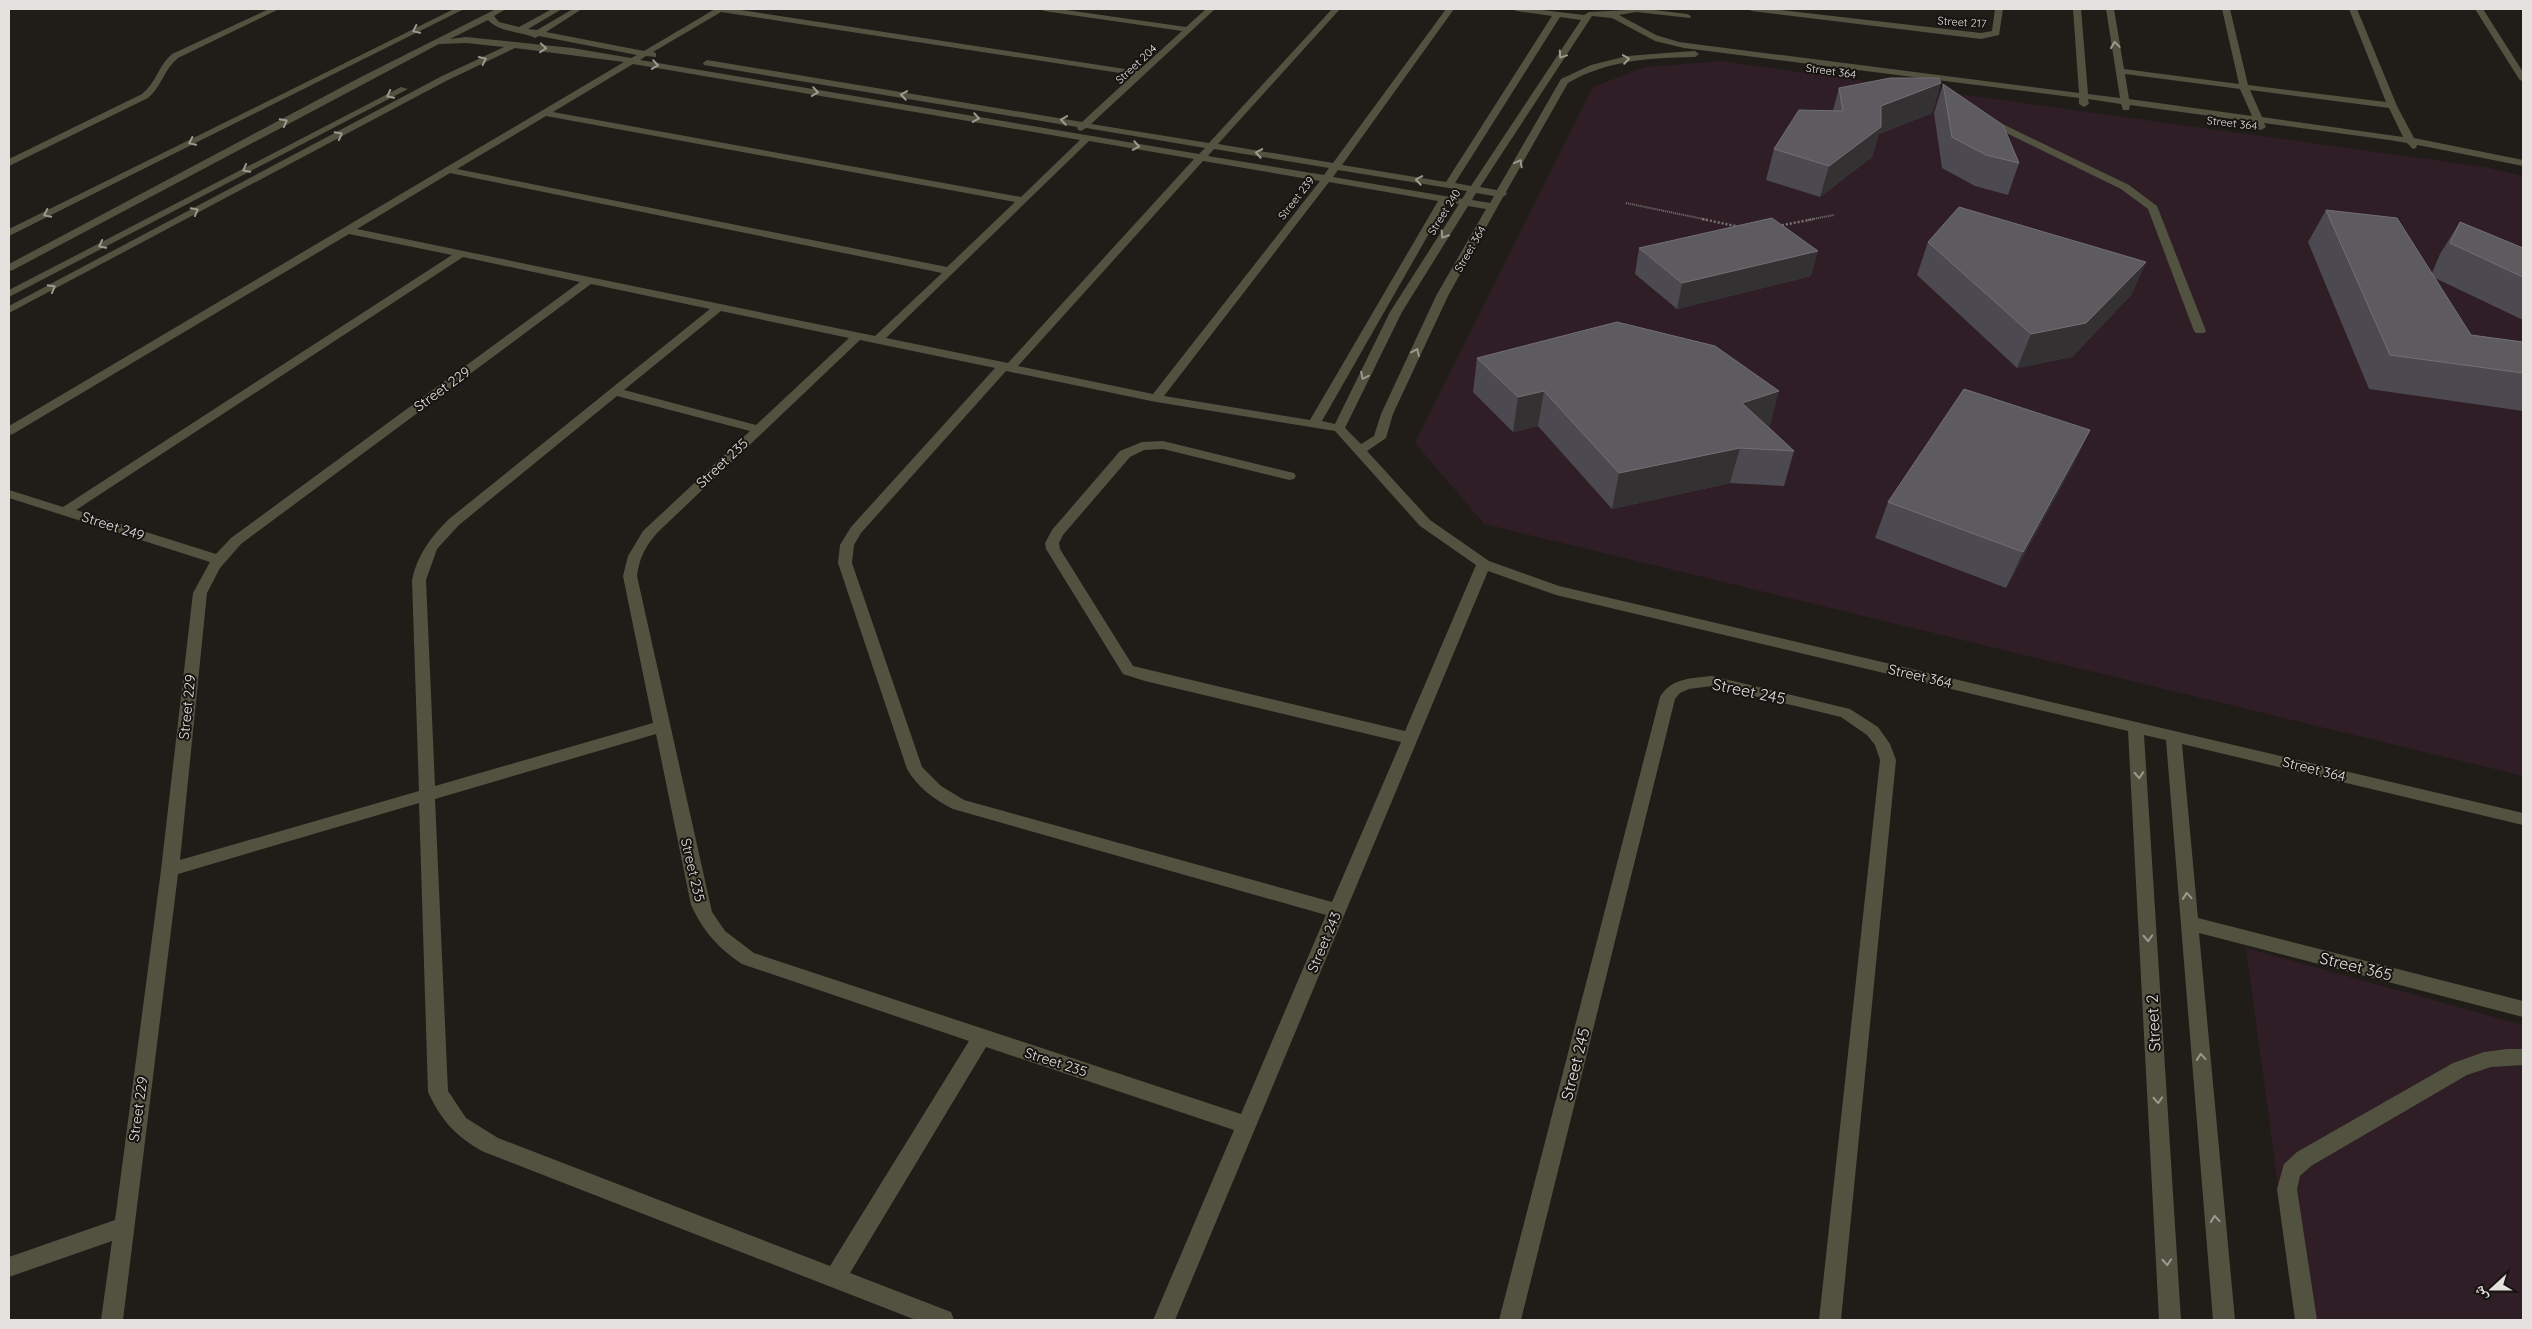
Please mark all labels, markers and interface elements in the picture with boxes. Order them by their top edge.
street label: Street 217 [1937,13,1987,31]
one-way arrow [412,24,421,35]
one-way arrow [2110,40,2121,48]
street label: Street 204 [1112,41,1160,87]
one-way arrow [539,42,547,53]
one-way arrow [1559,49,1568,59]
one-way arrow [478,55,487,66]
one-way arrow [1622,55,1631,65]
one-way arrow [650,60,659,70]
street label: Street 364 [1805,61,1857,81]
one-way arrow [811,86,820,96]
one-way arrow [387,89,396,99]
one-way arrow [899,90,908,100]
one-way arrow [971,113,980,123]
street label: Street 364 [2206,113,2258,133]
one-way arrow [1060,116,1069,126]
one-way arrow [278,118,287,128]
one-way arrow [333,131,342,141]
one-way arrow [188,135,197,146]
one-way arrow [1131,140,1140,150]
one-way arrow [1255,148,1263,158]
one-way arrow [1512,160,1522,169]
one-way arrow [242,163,251,173]
street label: Street 239 [1275,174,1317,222]
one-way arrow [1415,176,1424,186]
street label: Street 240 [1424,187,1464,237]
one-way arrow [190,207,199,217]
one-way arrow [43,208,52,218]
street label: Street 364 [1451,223,1489,274]
one-way arrow [1441,230,1451,239]
one-way arrow [98,239,107,249]
one-way arrow [46,284,55,294]
one-way arrow [1410,348,1421,357]
street label: Street 229 [410,362,474,416]
one-way arrow [1360,371,1370,380]
street label: Street 235 [692,434,752,492]
street label: Street 249 [80,507,147,545]
street label: Street 364 [1887,660,1953,692]
street label: Street 229 [175,673,199,740]
street label: Street 245 [1711,674,1787,708]
street label: Street 364 [2281,752,2347,786]
one-way arrow [2133,772,2144,780]
street label: Street 235 [677,836,709,904]
one-way arrow [2182,891,2193,899]
street label: Street 243 [1303,909,1345,975]
one-way arrow [2143,934,2154,942]
street label: Street 365 [2318,947,2394,985]
street label: Street 2 [2142,994,2164,1052]
street label: Street 245 [1556,1026,1594,1102]
street label: Street 235 [1022,1043,1090,1081]
one-way arrow [2196,1053,2207,1061]
street label: Street 229 [125,1075,151,1143]
one-way arrow [2152,1096,2163,1104]
one-way arrow [2210,1215,2221,1223]
one-way arrow [2161,1258,2172,1266]
north arrow [2467,1264,2517,1314]
text: ش [2469,1283,2491,1304]

